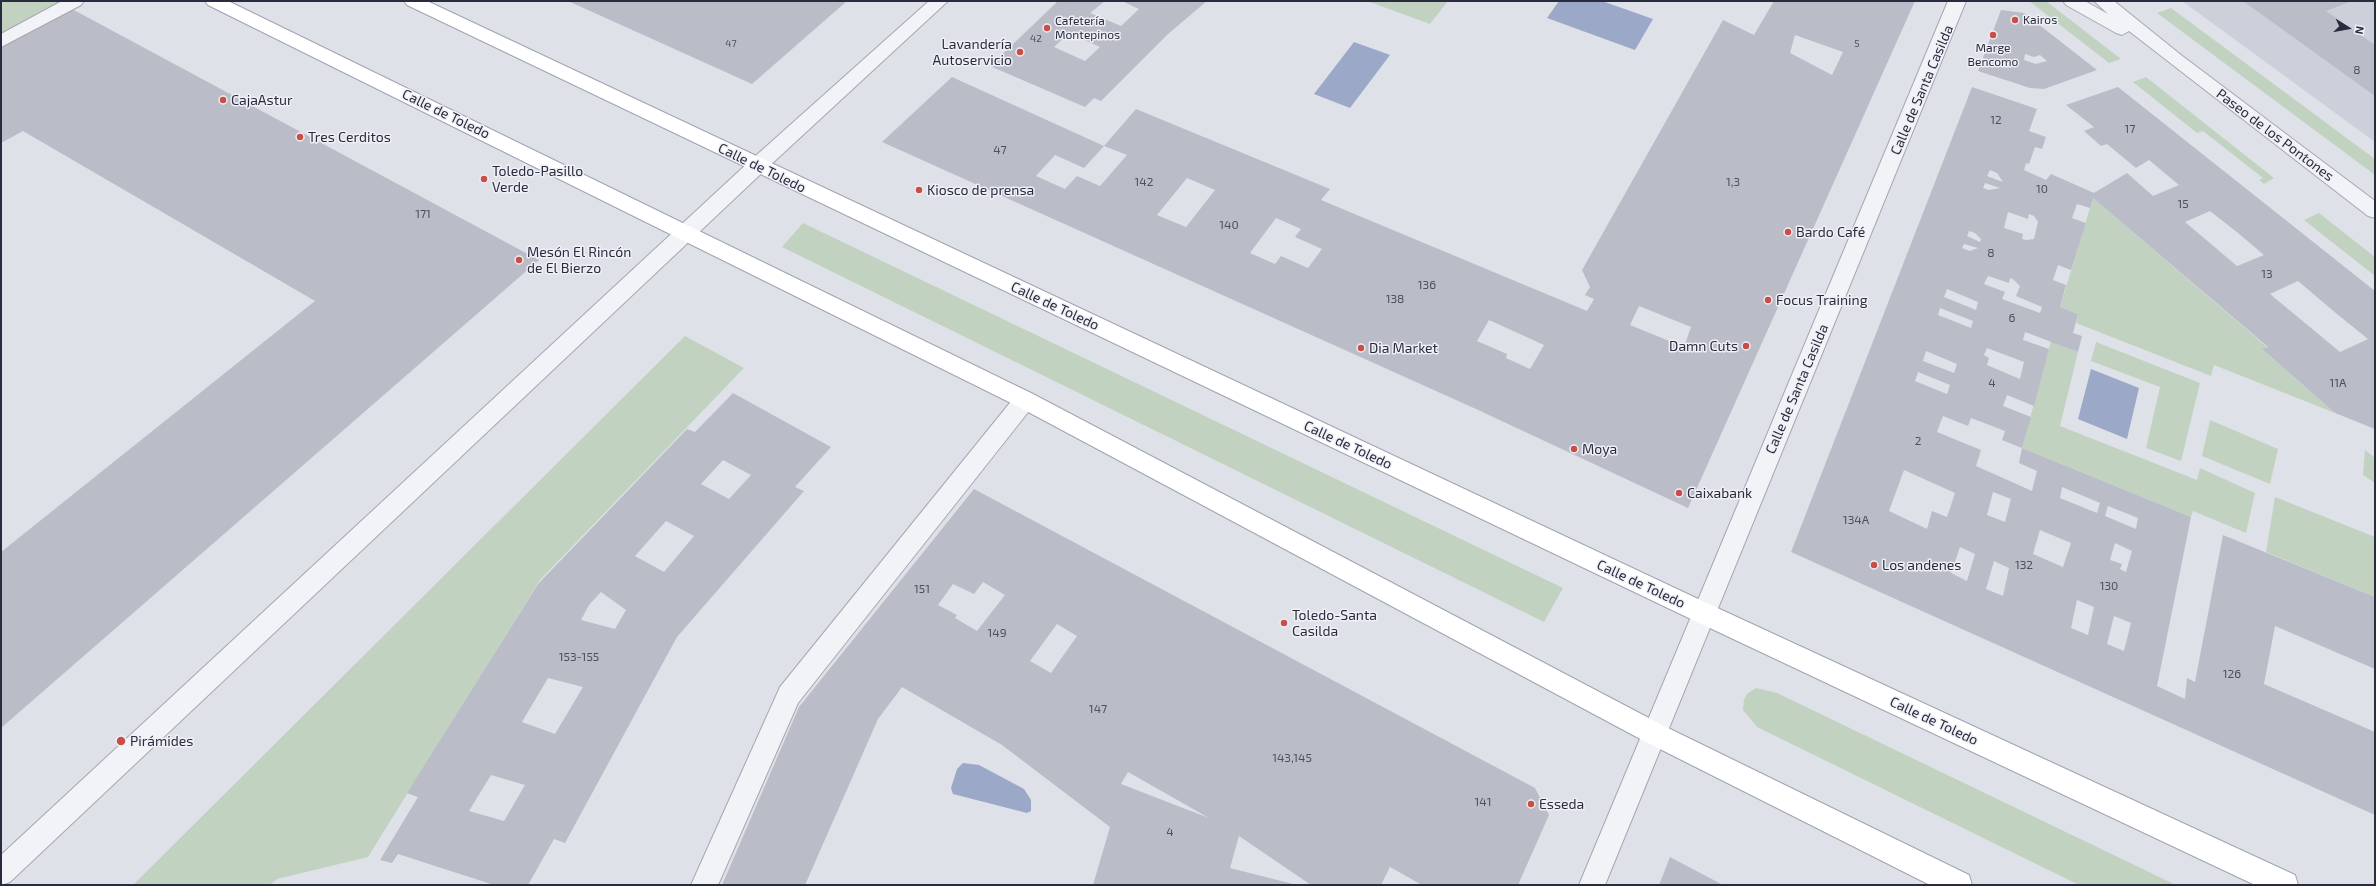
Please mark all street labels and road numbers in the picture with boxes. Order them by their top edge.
street label: Calle de Santa Casilda [1887,23,1957,157]
street label: Paseo de los Pontones [2213,85,2337,185]
street label: Calle de Toledo [399,86,493,142]
street label: Calle de Toledo [715,140,809,196]
street label: Calle de Toledo [1008,278,1102,334]
street label: Calle de Santa Casilda [1762,322,1832,456]
street label: Calle de Toledo [1301,417,1395,473]
street label: Calle de Toledo [1594,556,1688,612]
street label: Calle de Toledo [1887,693,1981,749]

